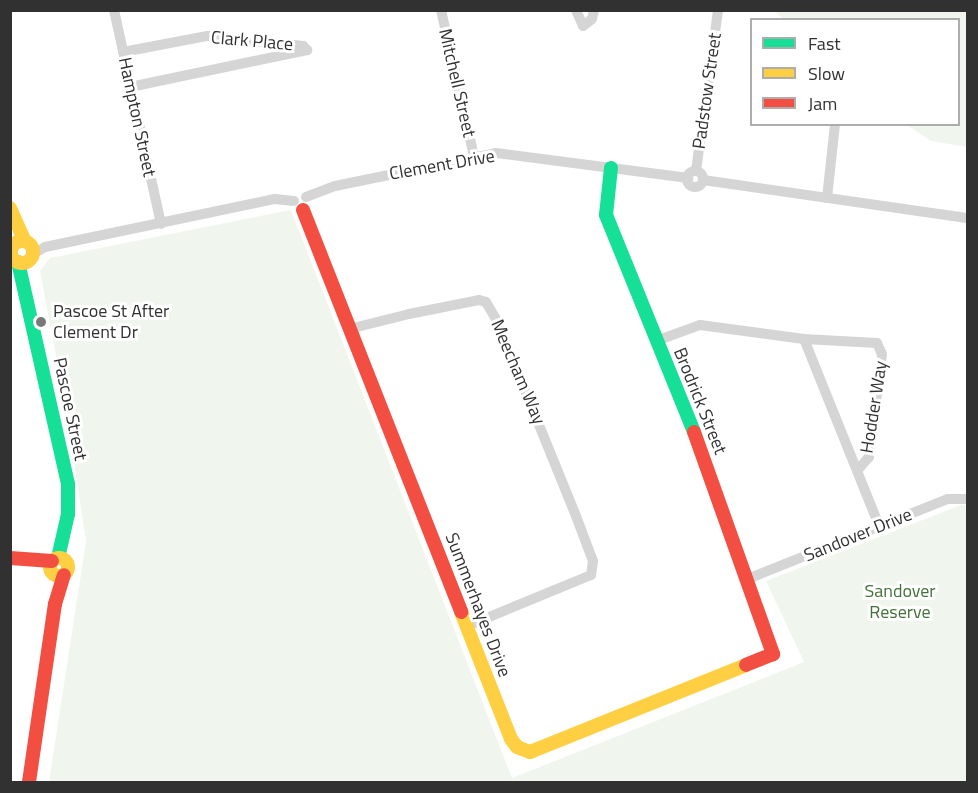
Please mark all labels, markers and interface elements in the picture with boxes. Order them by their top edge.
legend [750,18,960,126]
street label: Clark Place [210,27,294,55]
street label: Mitchell Street [434,27,480,139]
text: Fast [808,30,841,57]
street label: Padstow Street [688,31,726,151]
street label: Hampton Street [114,55,160,179]
text: Slow [808,60,845,87]
text: Jam [808,90,837,117]
street label: Clement Drive [388,145,496,185]
place label: Pascoe St After Clement Dr [53,301,169,344]
marker: Pascoe St After Clement Dr [34,315,48,329]
street label: Meecham Way [486,316,550,428]
street label: Brodrick Street [669,344,731,458]
street label: Pascoe Street [49,356,91,462]
street label: Hodder Way [856,359,892,455]
street label: Sandover Drive [801,504,915,566]
street label: Summerhayes Drive [441,530,515,680]
park label: Sandover Reserve [864,581,936,624]

